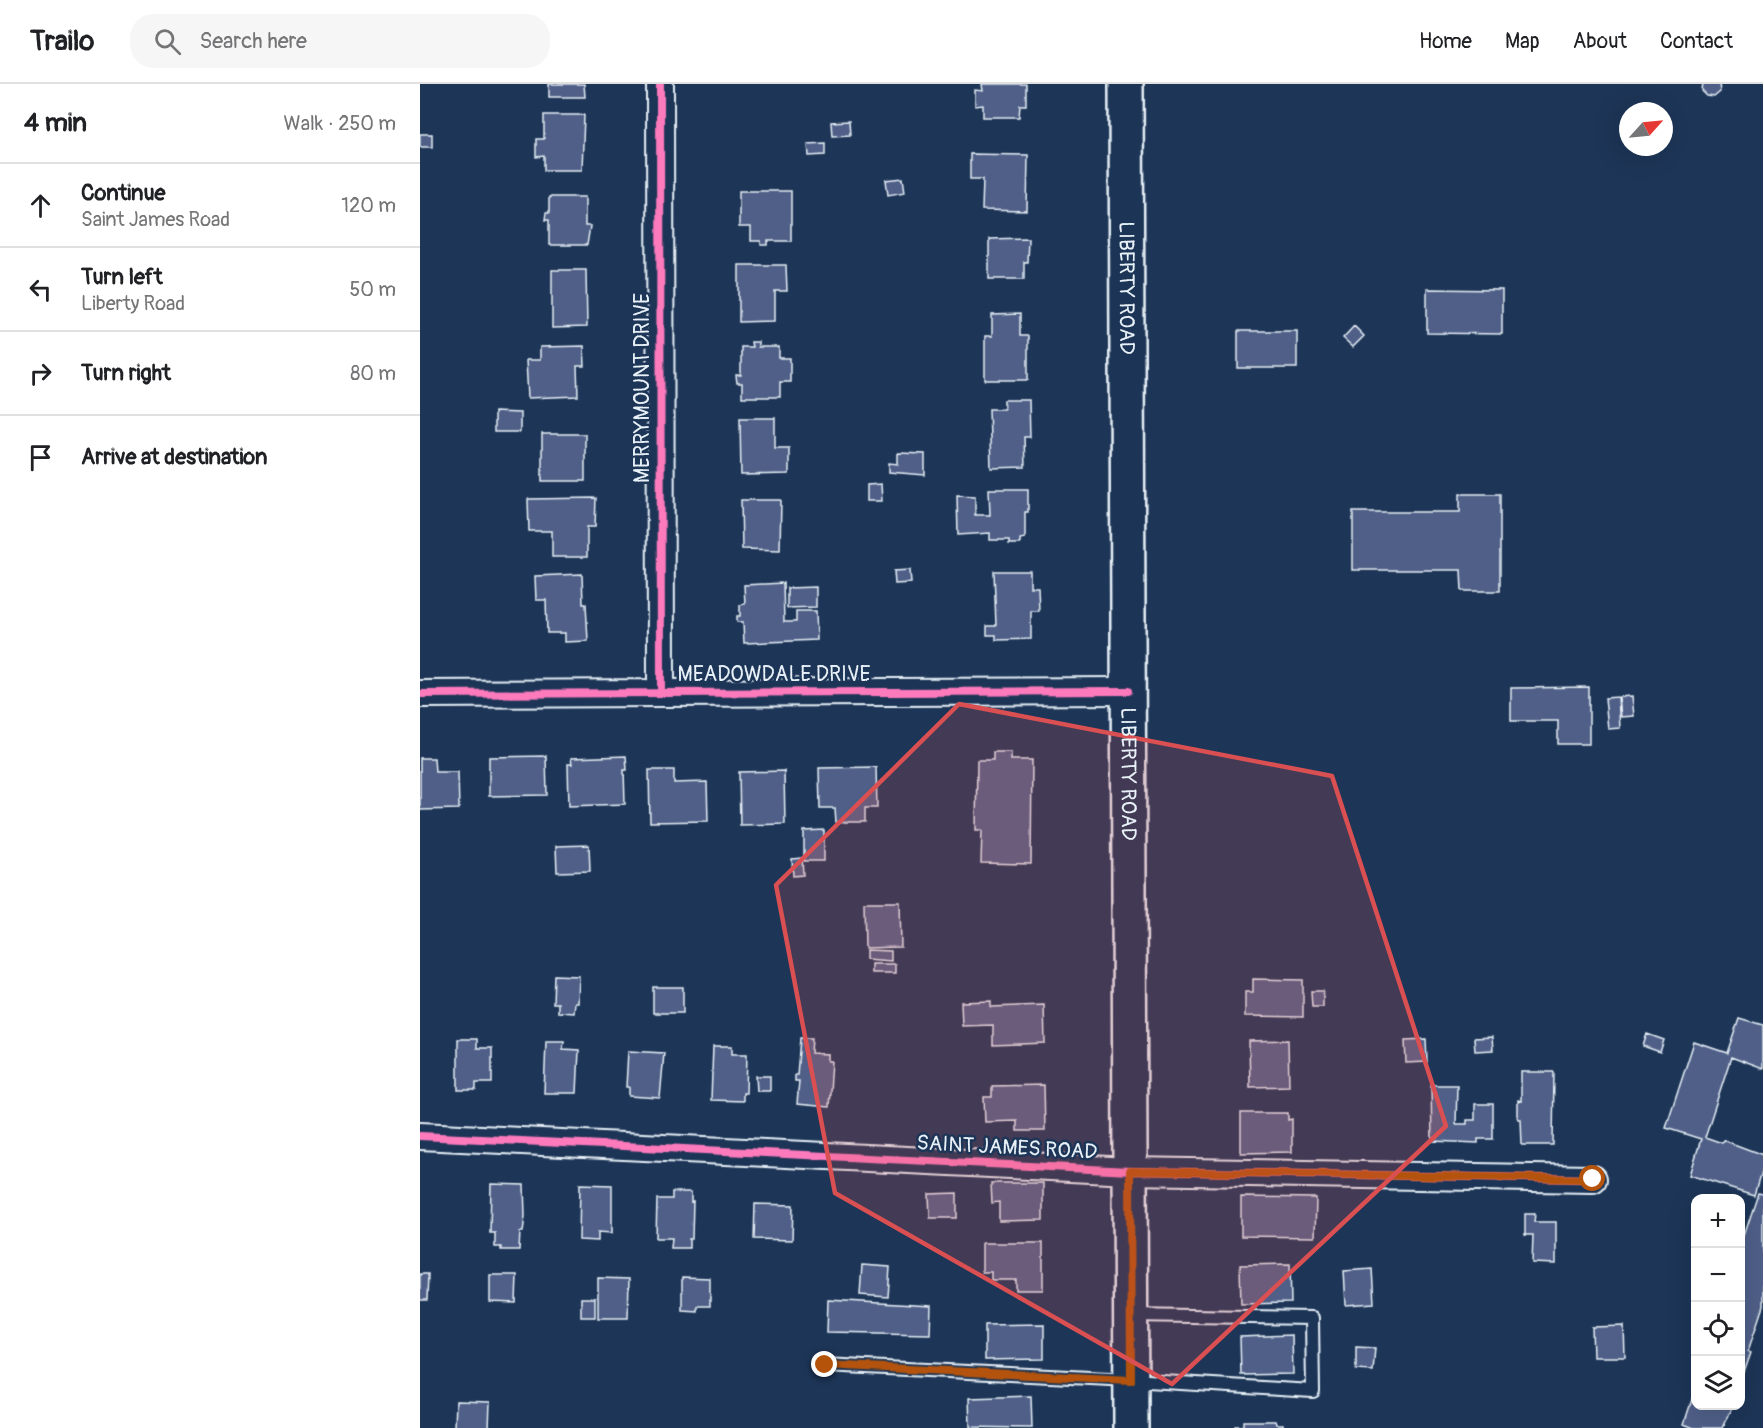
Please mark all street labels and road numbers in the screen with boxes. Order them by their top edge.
street label: LIBERTY ROAD [1113,221,1140,355]
street label: MERRYMOUNT DRIVE [629,293,656,483]
street label: MEADOWDALE DRIVE [678,661,871,688]
street label: LIBERTY ROAD [1114,707,1142,841]
street label: SAINT JAMES ROAD [916,1129,1098,1166]

